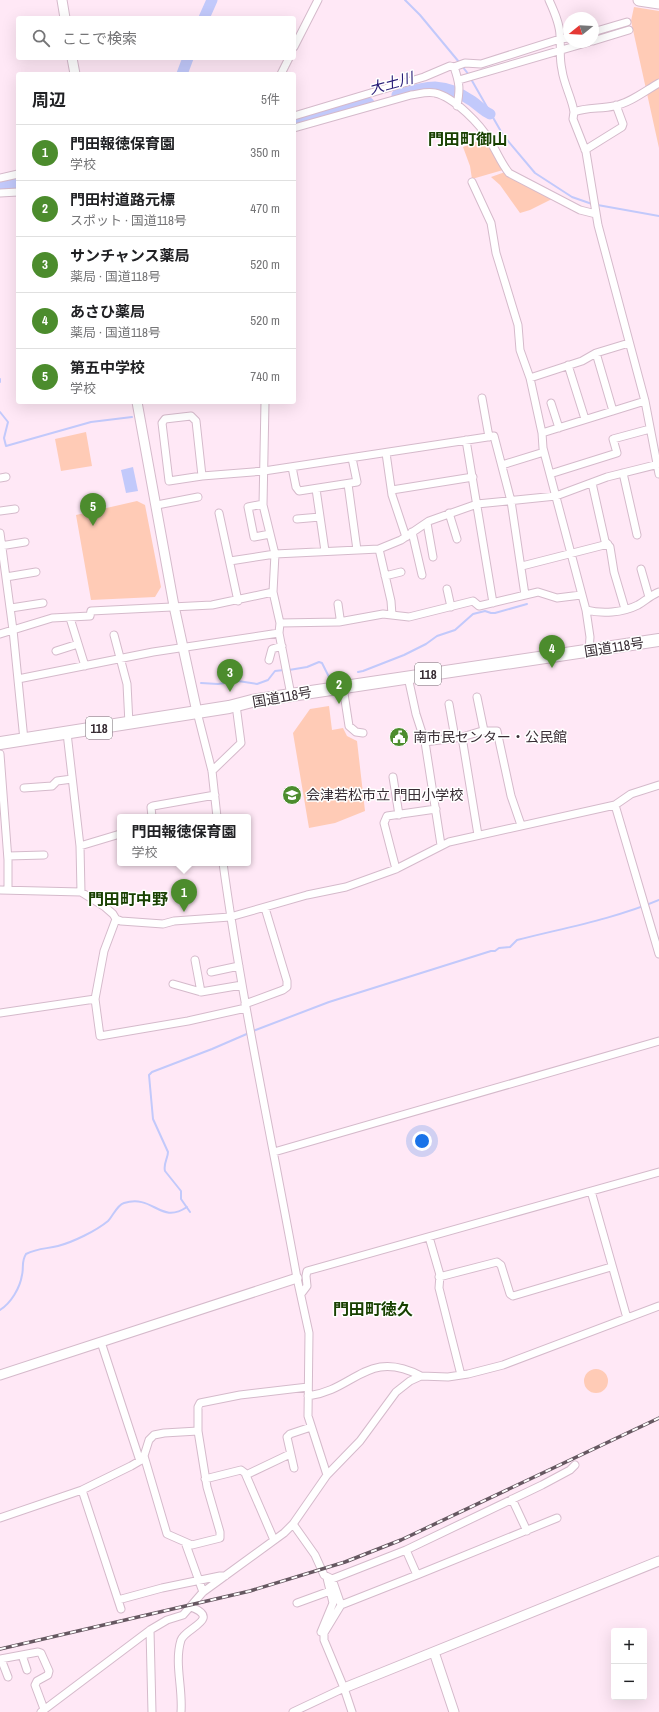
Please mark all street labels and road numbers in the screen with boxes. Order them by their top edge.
street label: 国道118号 [583,633,645,661]
road number: 118 [415,663,441,685]
street label: 国道118号 [251,683,313,711]
road number: 118 [86,717,112,739]

